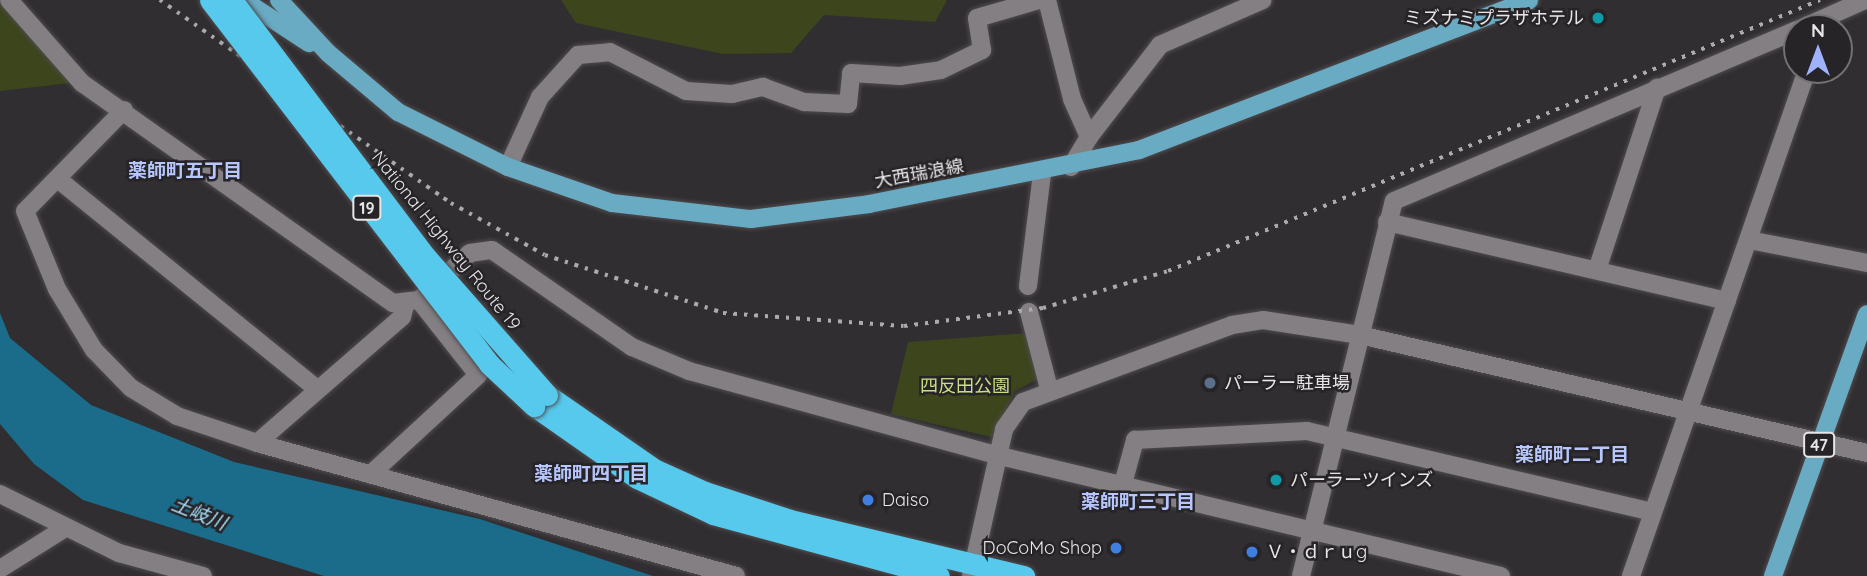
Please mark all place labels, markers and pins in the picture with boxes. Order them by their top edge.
place label: ミズナミプラザホテル [1404,7,1584,29]
marker: ミズナミプラザホテル [1590,10,1606,26]
place label: パーラー駐車場 [1224,372,1350,394]
marker: パーラー駐車場 [1202,375,1218,391]
place label: パーラーツインズ [1290,469,1434,491]
marker: パーラーツインズ [1268,472,1284,488]
place label: Daiso [882,489,929,511]
marker: Daiso [860,492,876,508]
place label: DoCoMo Shop [983,537,1102,559]
marker: DoCoMo Shop [1108,540,1124,556]
place label: Ｖ・ｄｒｕg [1266,541,1367,563]
marker: Ｖ・ｄｒｕg [1244,544,1260,560]

